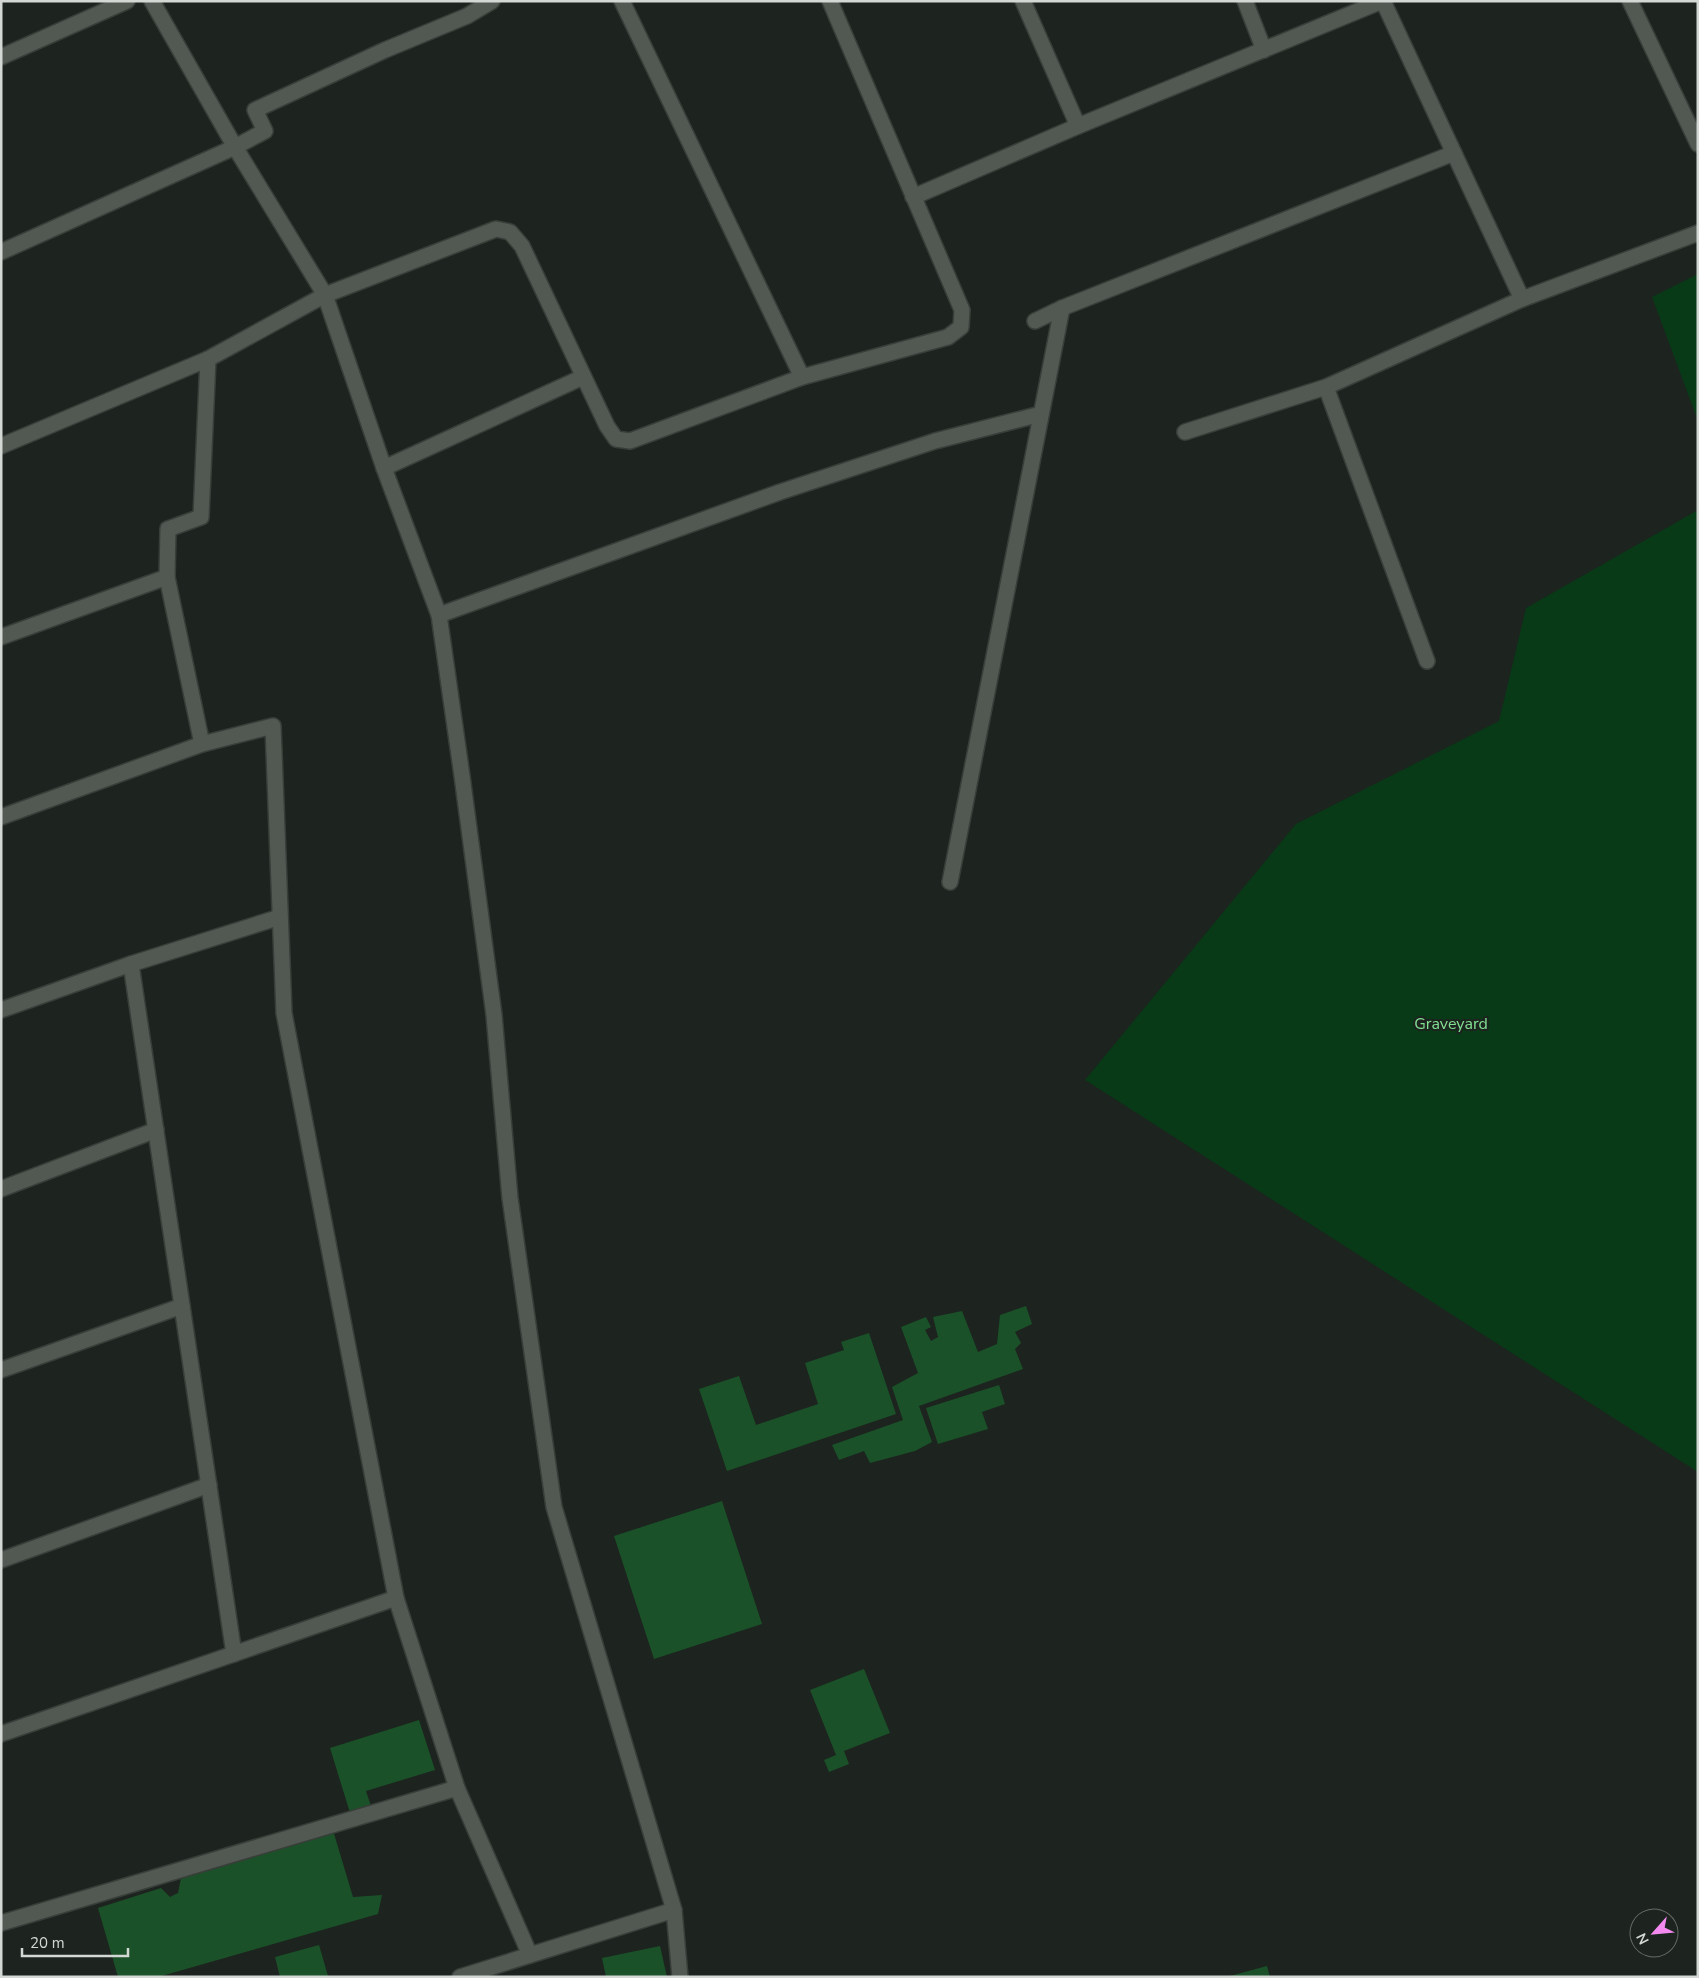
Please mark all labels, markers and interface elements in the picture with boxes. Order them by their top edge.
park label: Graveyard [1414,1013,1488,1035]
north arrow [1629,1908,1679,1958]
scale bar [22,1926,129,1958]
text: N [1632,1930,1654,1948]
text: 20 m [30,1933,65,1953]

